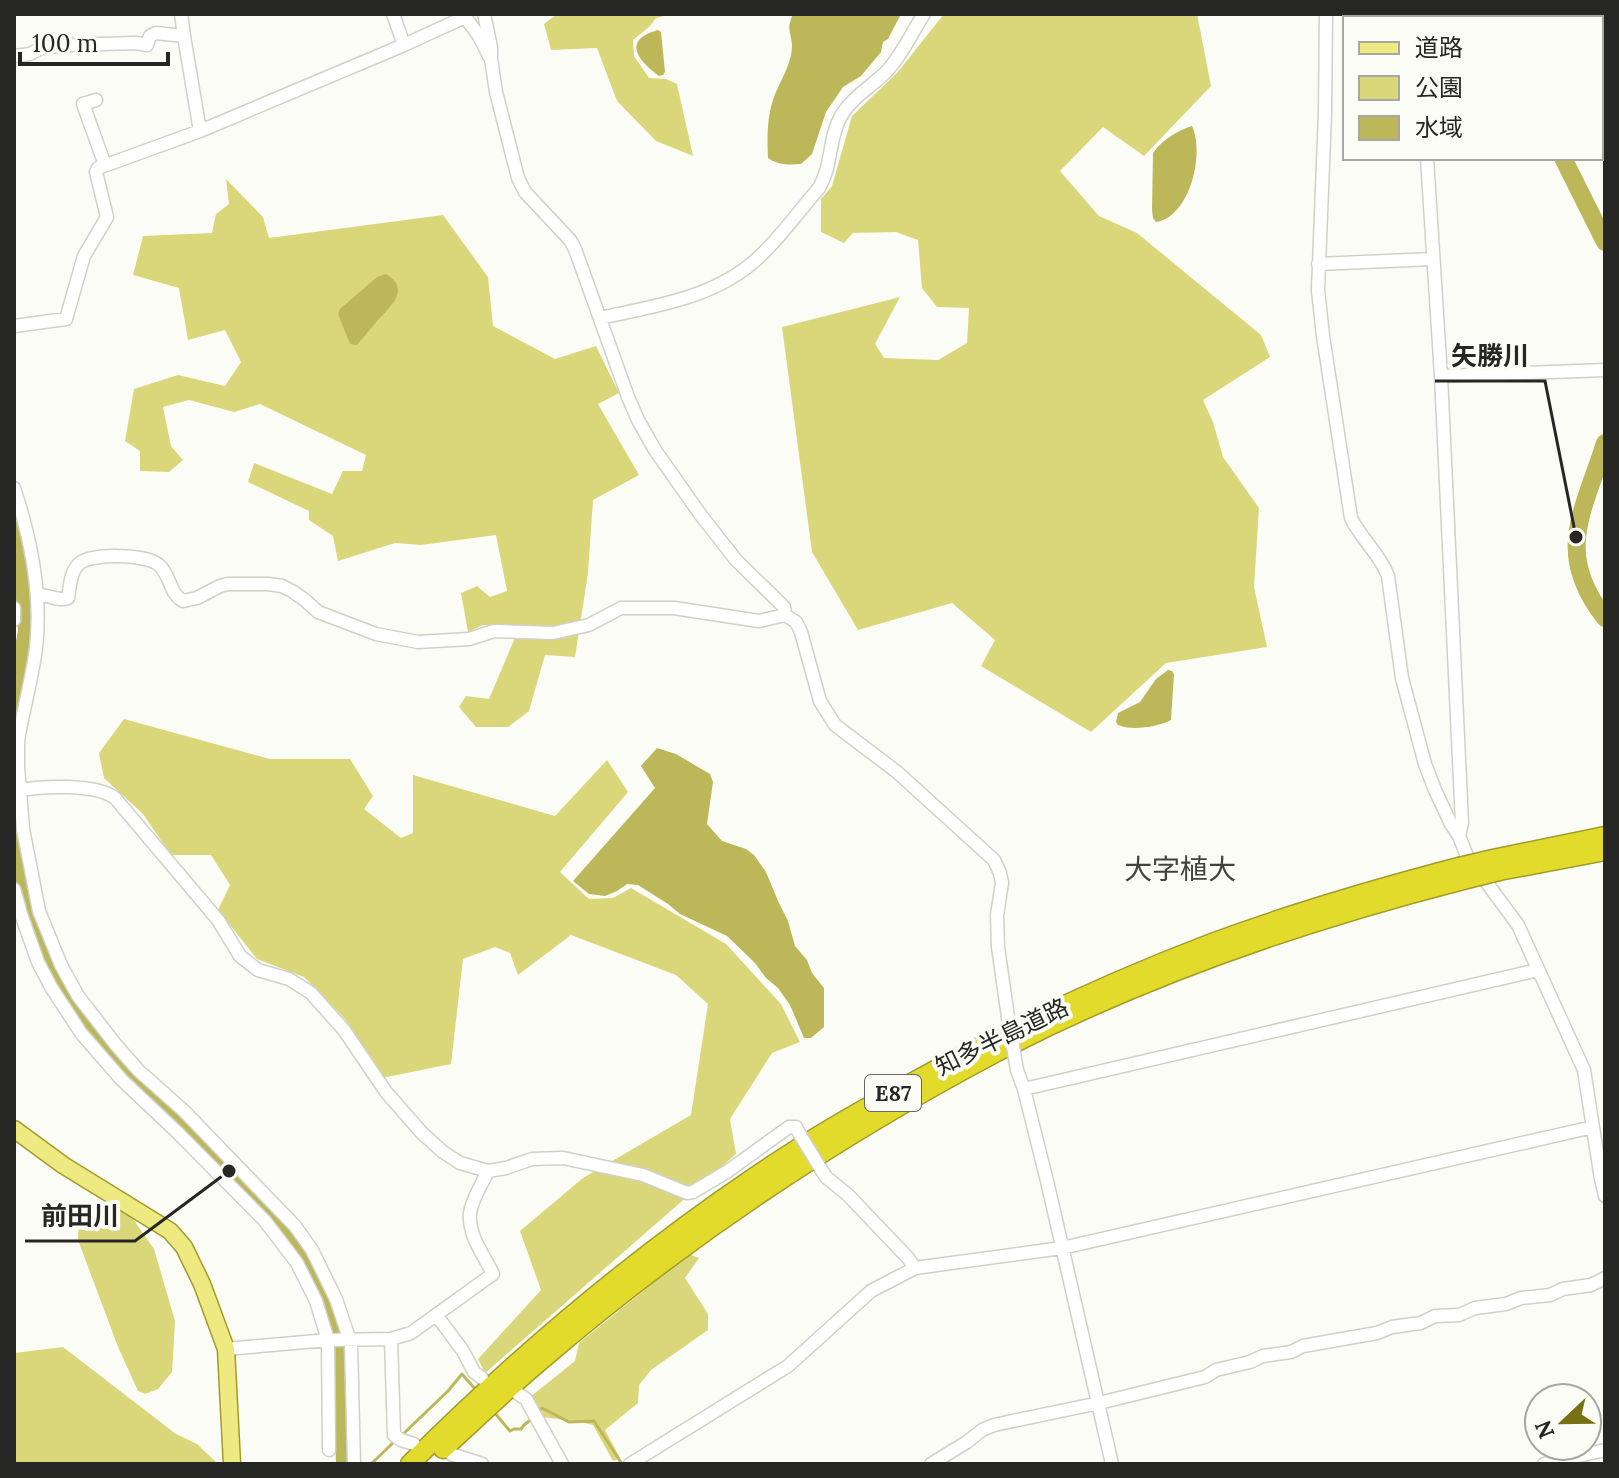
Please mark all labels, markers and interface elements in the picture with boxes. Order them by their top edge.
scale bar [20,16,168,66]
legend [1343,16,1603,160]
text: 100 m [32,28,98,59]
text: 道路 [1415,32,1463,63]
text: 公園 [1415,72,1463,103]
text: 水域 [1415,112,1463,143]
callout: 矢勝川 [1435,331,1545,381]
text: 矢勝川 [1451,339,1529,372]
district label: 大字植大 [1124,851,1236,887]
street label: 知多半島道路 [930,991,1073,1082]
road number: E87 [865,1075,921,1111]
callout: 前田川 [25,1191,135,1241]
text: 前田川 [41,1199,119,1232]
north arrow [1523,1382,1603,1462]
text: N [1528,1416,1561,1443]

